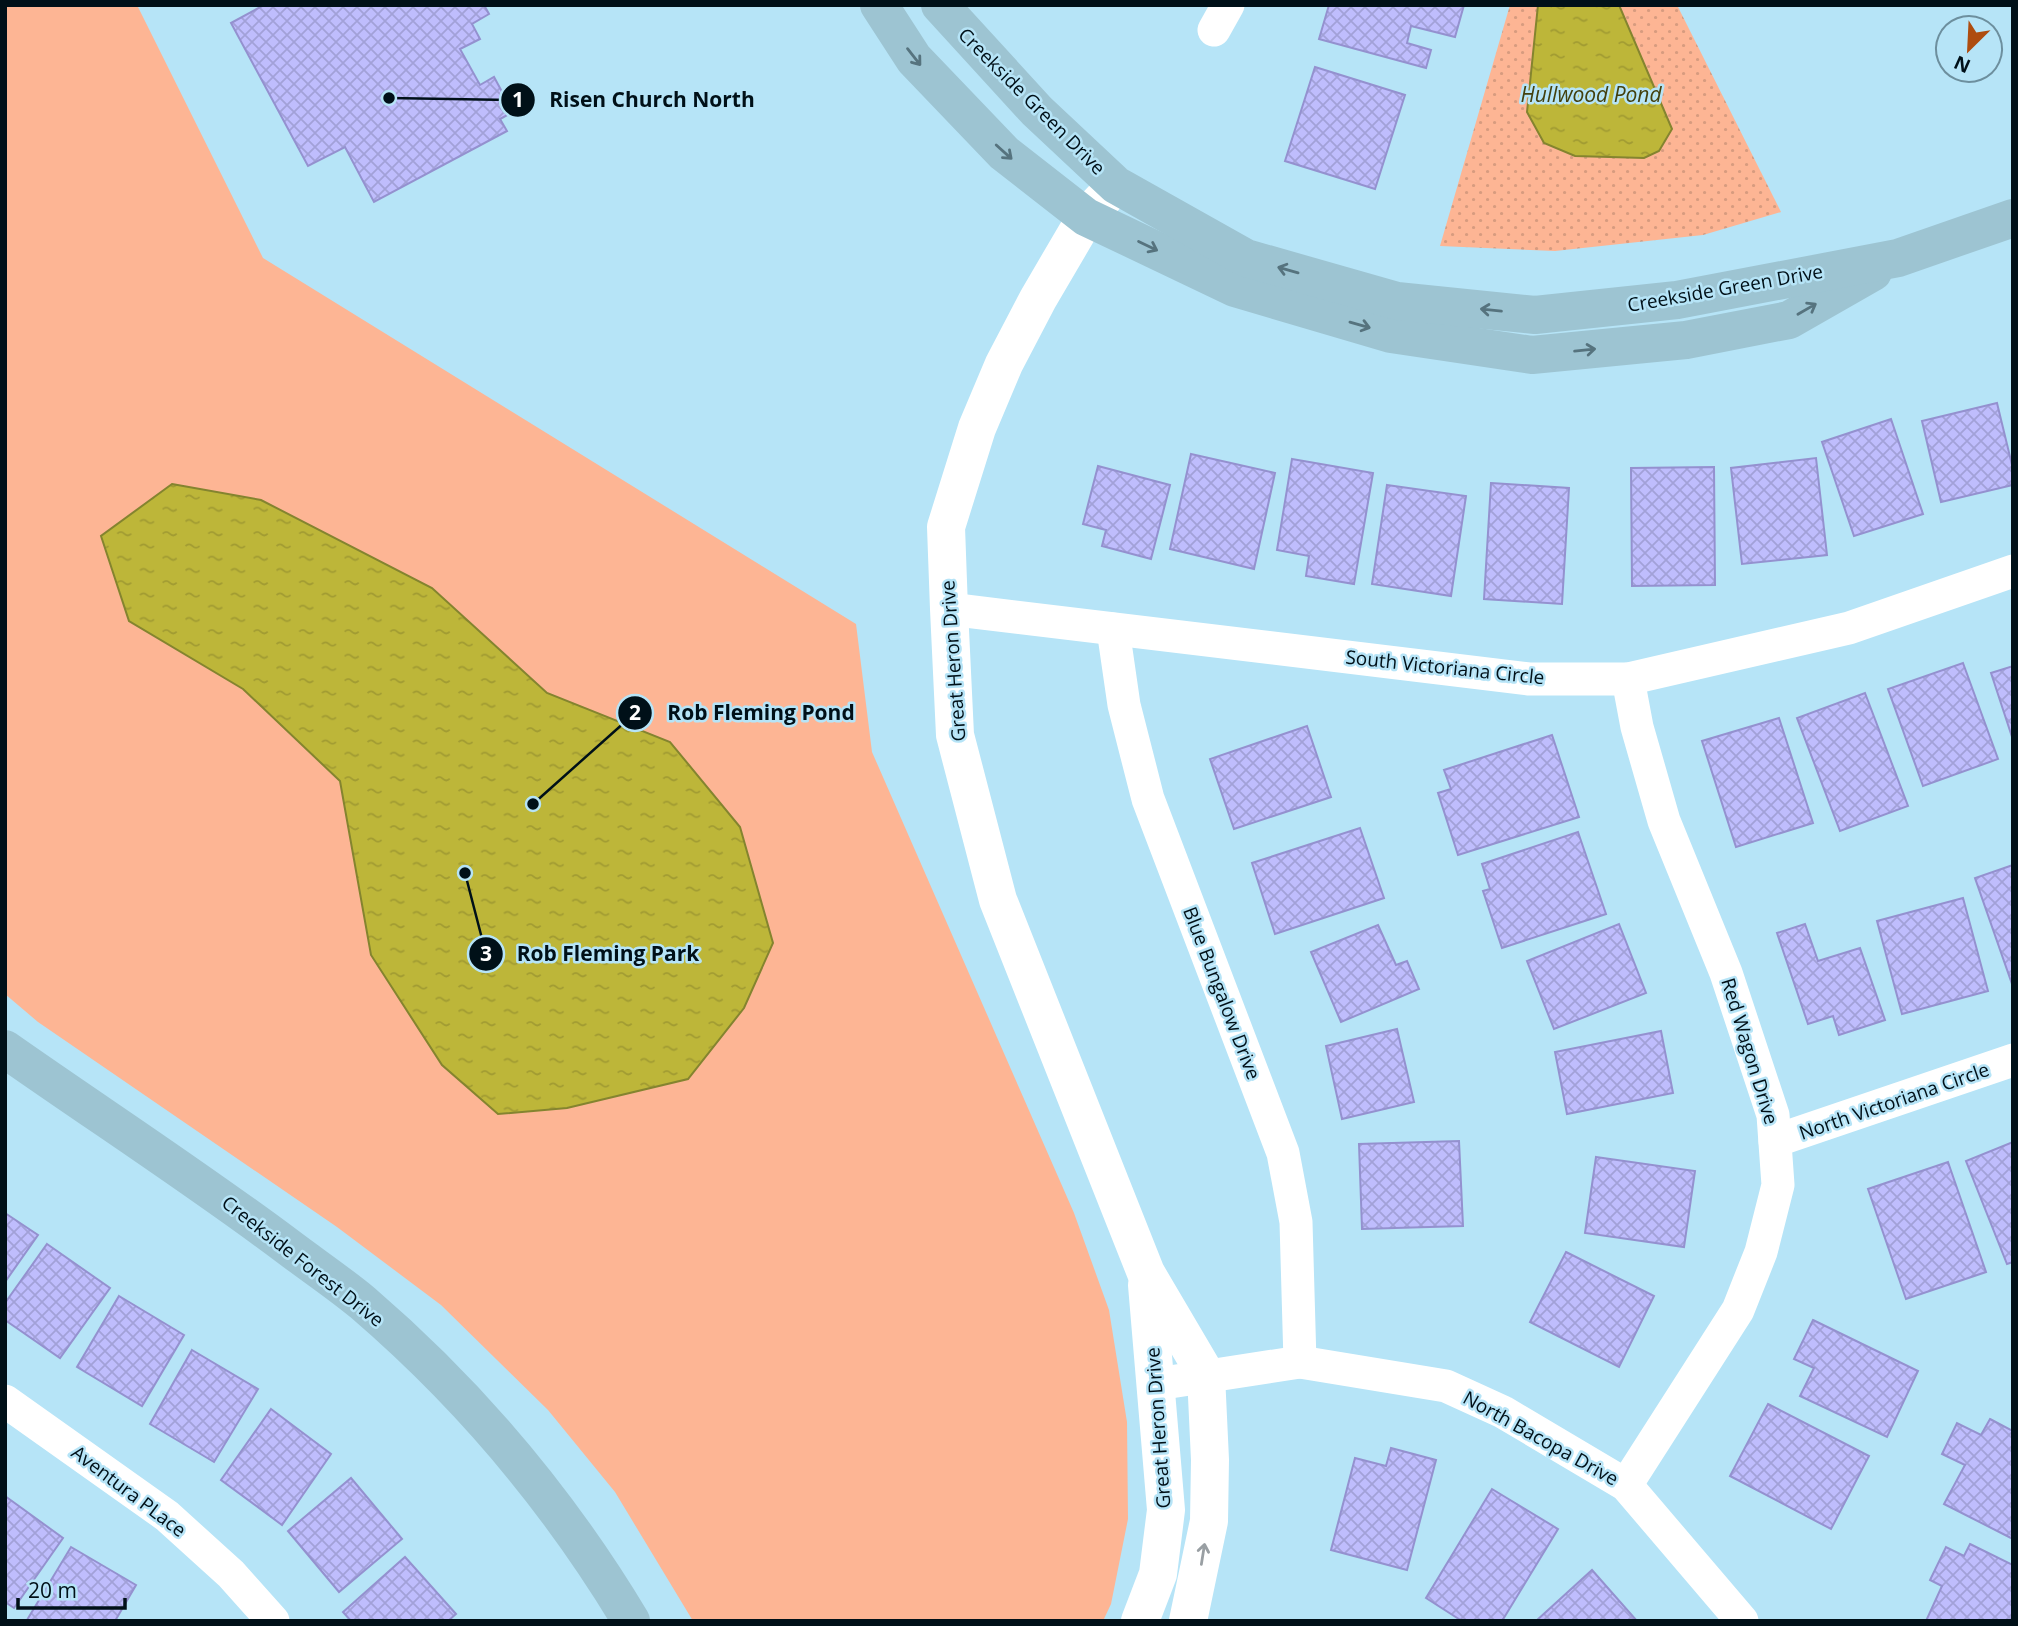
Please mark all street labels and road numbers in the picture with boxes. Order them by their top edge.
street label: Creekside Green Drive [953,22,1111,180]
street label: Creekside Green Drive [1625,258,1825,318]
street label: Great Heron Drive [934,580,972,742]
street label: South Victoriana Circle [1344,644,1546,690]
street label: Blue Bungalow Drive [1177,903,1267,1083]
street label: Red Wagon Drive [1715,975,1785,1127]
street label: North Victoriana Circle [1795,1056,1993,1146]
street label: Creekside Forest Drive [217,1189,389,1333]
street label: Great Heron Drive [1139,1347,1177,1509]
street label: North Bacopa Drive [1459,1384,1623,1492]
street label: Aventura PLace [66,1439,192,1543]

